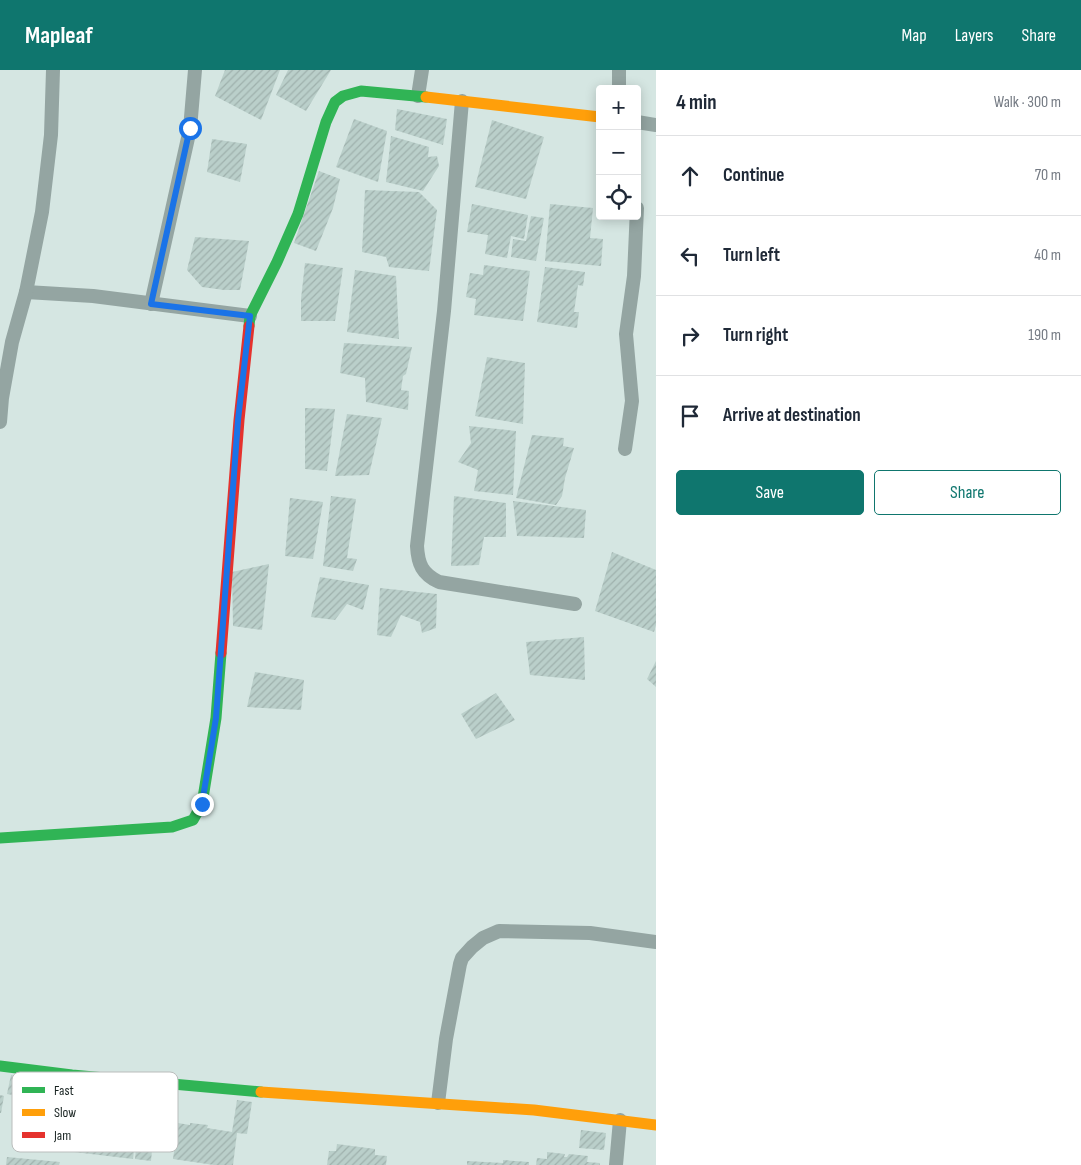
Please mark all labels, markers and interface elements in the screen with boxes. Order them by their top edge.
text: Mapleaf [25,21,93,50]
text: Map [902,25,927,46]
text: Layers [955,25,994,46]
text: Share [1022,25,1056,46]
map controls [596,85,641,220]
button: + [596,85,641,130]
text: 4 min [676,90,717,115]
text: Walk · 300 m [994,93,1061,112]
route start [179,117,202,140]
button: − [596,130,641,175]
icon: ahead [676,162,704,190]
text: Continue [723,164,784,187]
text: 70 m [1035,166,1061,185]
button: locate [596,175,641,220]
icon: left [676,242,704,270]
text: Turn left [723,244,780,267]
text: 40 m [1034,246,1061,265]
icon: right [676,322,704,350]
text: Turn right [723,324,788,347]
text: 190 m [1028,326,1061,345]
icon: arrive [676,402,704,430]
text: Arrive at destination [723,404,861,427]
button: Save [676,470,864,515]
button: Share [874,470,1061,515]
route end [191,793,214,816]
legend [12,1072,178,1152]
text: Fast [54,1082,74,1099]
text: Slow [54,1104,76,1121]
text: Jam [53,1127,71,1144]

